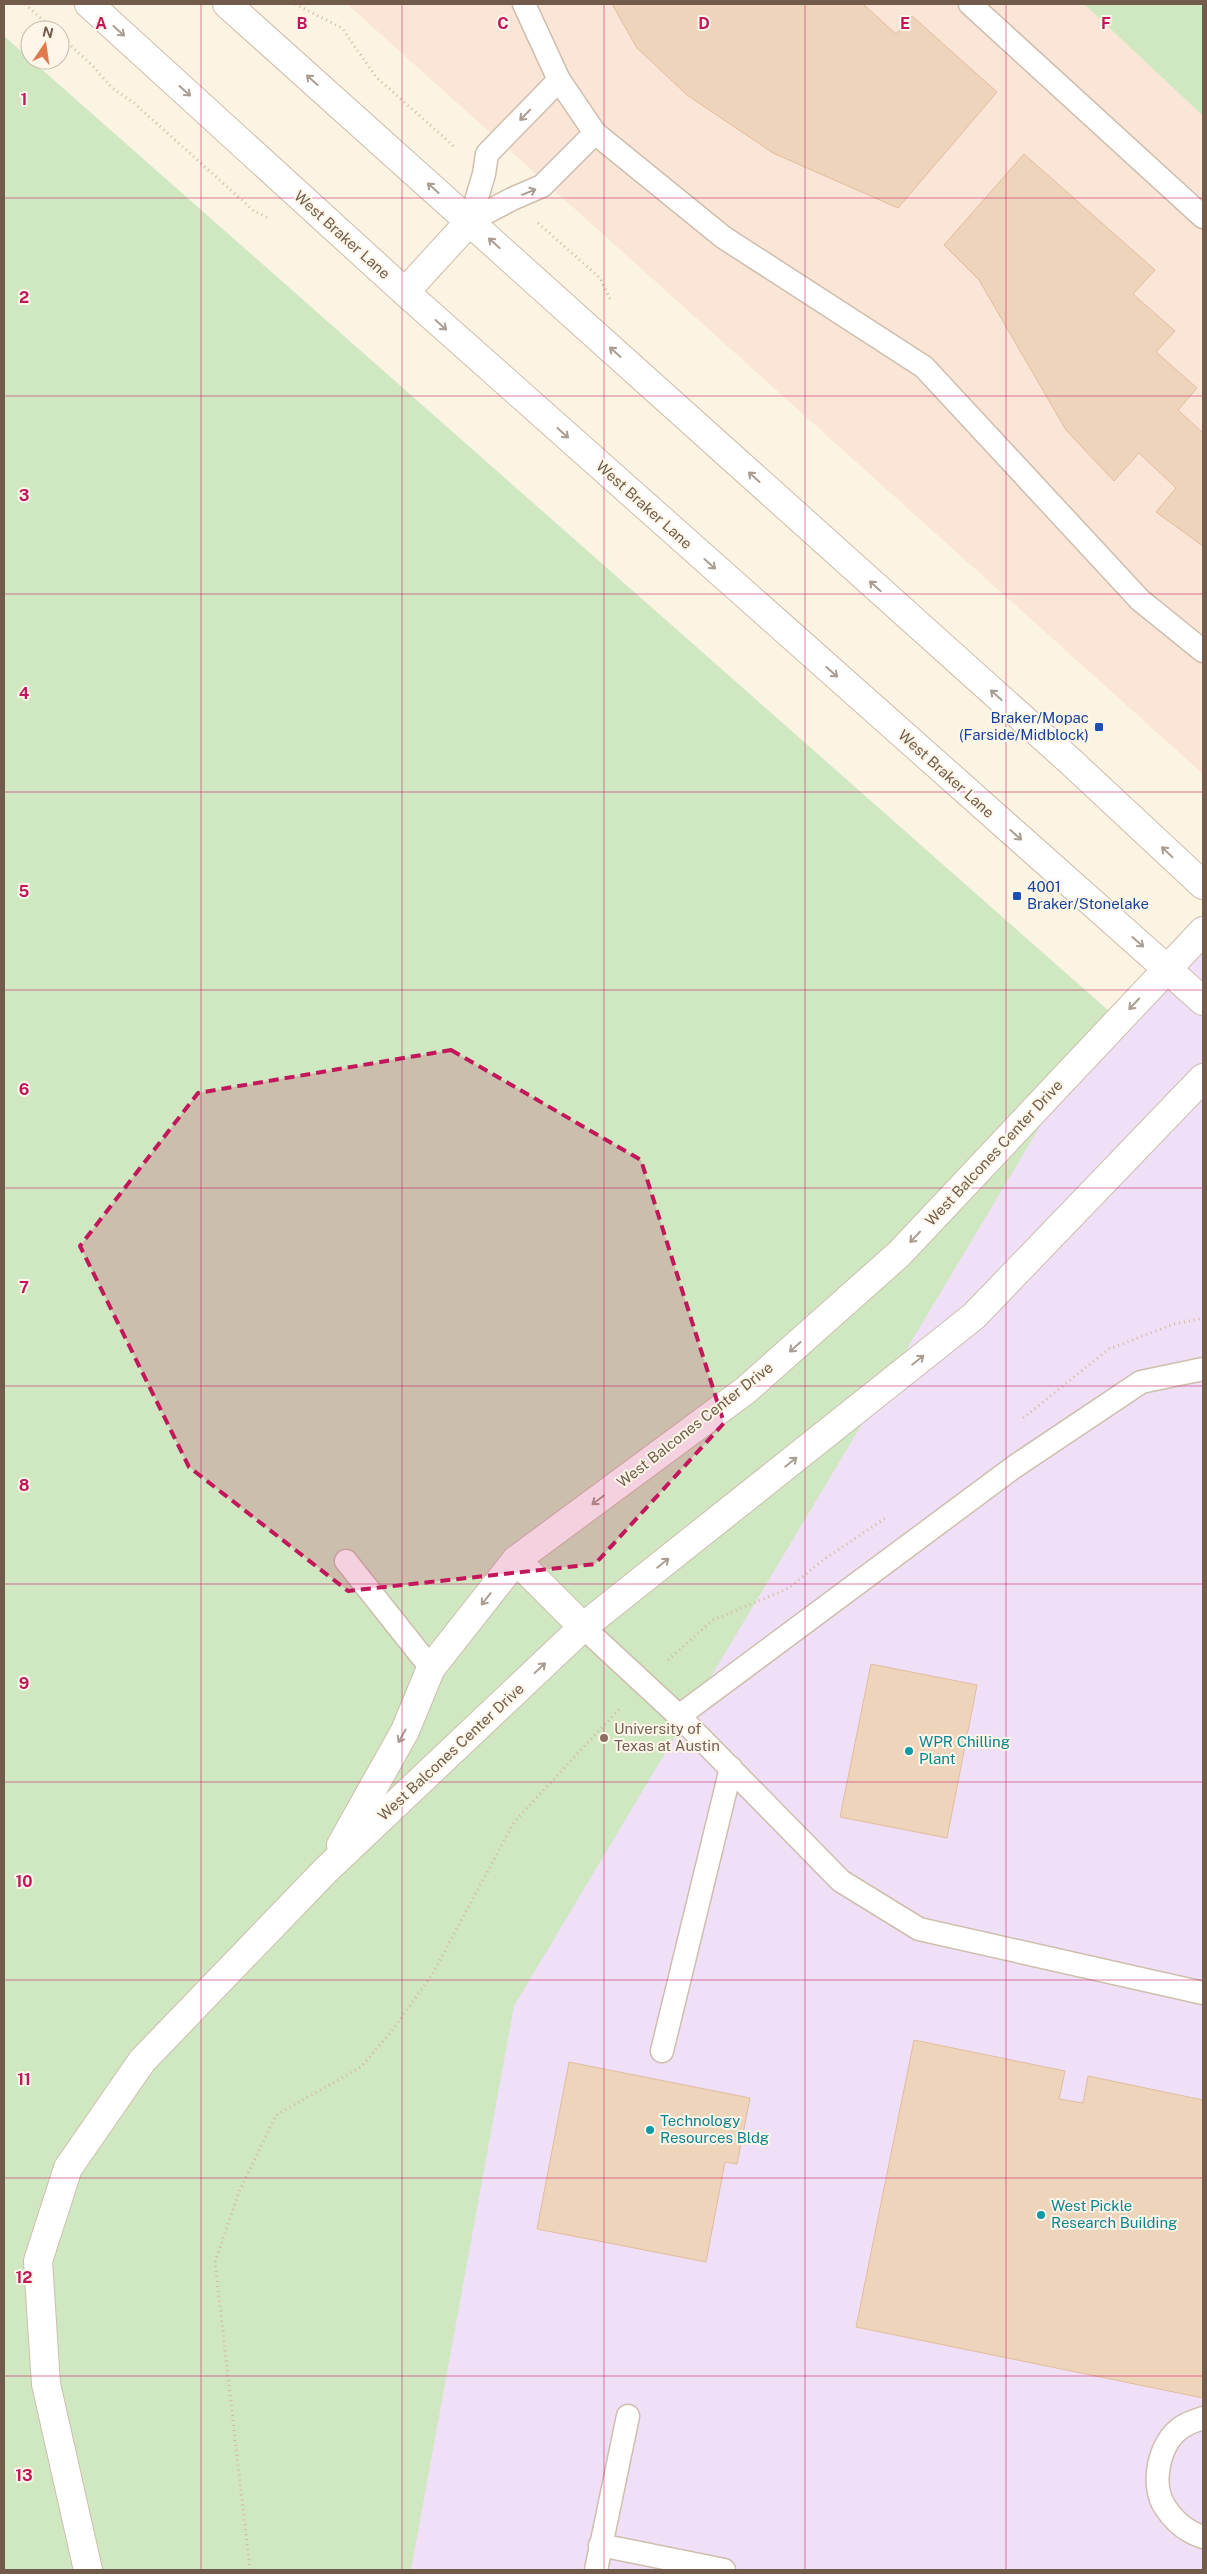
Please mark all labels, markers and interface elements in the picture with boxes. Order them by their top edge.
text: A [95,14,107,33]
text: B [297,14,308,33]
text: C [497,14,509,33]
text: D [698,14,710,33]
text: E [900,14,910,33]
text: F [1101,14,1111,33]
north arrow [20,20,70,70]
text: N [41,23,55,41]
one-way arrow [112,25,125,37]
one-way arrow [306,74,319,86]
one-way arrow [178,86,191,97]
text: 1 [21,90,27,109]
one-way arrow [519,109,531,121]
one-way arrow [427,183,440,194]
one-way arrow [521,186,536,196]
street label: West Braker Lane [291,187,394,282]
one-way arrow [488,237,501,249]
text: 2 [19,288,29,307]
one-way arrow [435,319,448,330]
one-way arrow [608,346,621,358]
one-way arrow [556,427,569,438]
street label: West Braker Lane [593,457,696,552]
one-way arrow [748,471,761,483]
text: 3 [19,486,29,505]
one-way arrow [704,558,717,570]
one-way arrow [869,580,882,592]
one-way arrow [825,666,838,678]
text: 4 [19,684,30,703]
one-way arrow [989,689,1002,701]
place label: Braker/Mopac (Farside/Midblock) [959,709,1089,743]
marker: Braker/Mopac (Farside/Midblock) [1093,721,1105,733]
street label: West Braker Lane [895,726,998,821]
one-way arrow [1009,829,1022,841]
one-way arrow [1161,846,1174,858]
place label: 4001 Braker/Stonelake [1027,878,1149,912]
text: 5 [19,882,30,901]
marker: 4001 Braker/Stonelake [1011,890,1023,902]
one-way arrow [1131,937,1144,948]
one-way arrow [1128,997,1140,1010]
street label: West Balcones Center Drive [922,1076,1066,1229]
text: 6 [19,1080,29,1099]
one-way arrow [909,1231,921,1243]
text: 7 [19,1278,29,1297]
one-way arrow [788,1341,801,1352]
one-way arrow [911,1355,924,1366]
street label: West Balcones Center Drive [613,1358,776,1491]
one-way arrow [784,1456,797,1467]
text: 8 [19,1476,30,1495]
one-way arrow [591,1495,605,1505]
one-way arrow [657,1557,670,1568]
one-way arrow [480,1592,491,1605]
one-way arrow [533,1662,546,1674]
text: 9 [19,1674,29,1693]
street label: West Balcones Center Drive [374,1680,527,1824]
place label: University of Texas at Austin [614,1720,720,1754]
one-way arrow [397,1729,407,1744]
marker: University of Texas at Austin [598,1732,610,1744]
place label: WPR Chilling Plant [919,1733,1010,1767]
marker: WPR Chilling Plant [903,1745,915,1757]
text: 10 [15,1872,33,1891]
text: 11 [17,2070,31,2089]
place label: Technology Resources Bldg [660,2112,769,2146]
marker: Technology Resources Bldg [644,2124,656,2136]
place label: West Pickle Research Building [1051,2197,1177,2231]
marker: West Pickle Research Building [1035,2209,1047,2221]
text: 12 [15,2268,33,2287]
text: 13 [15,2466,33,2485]

